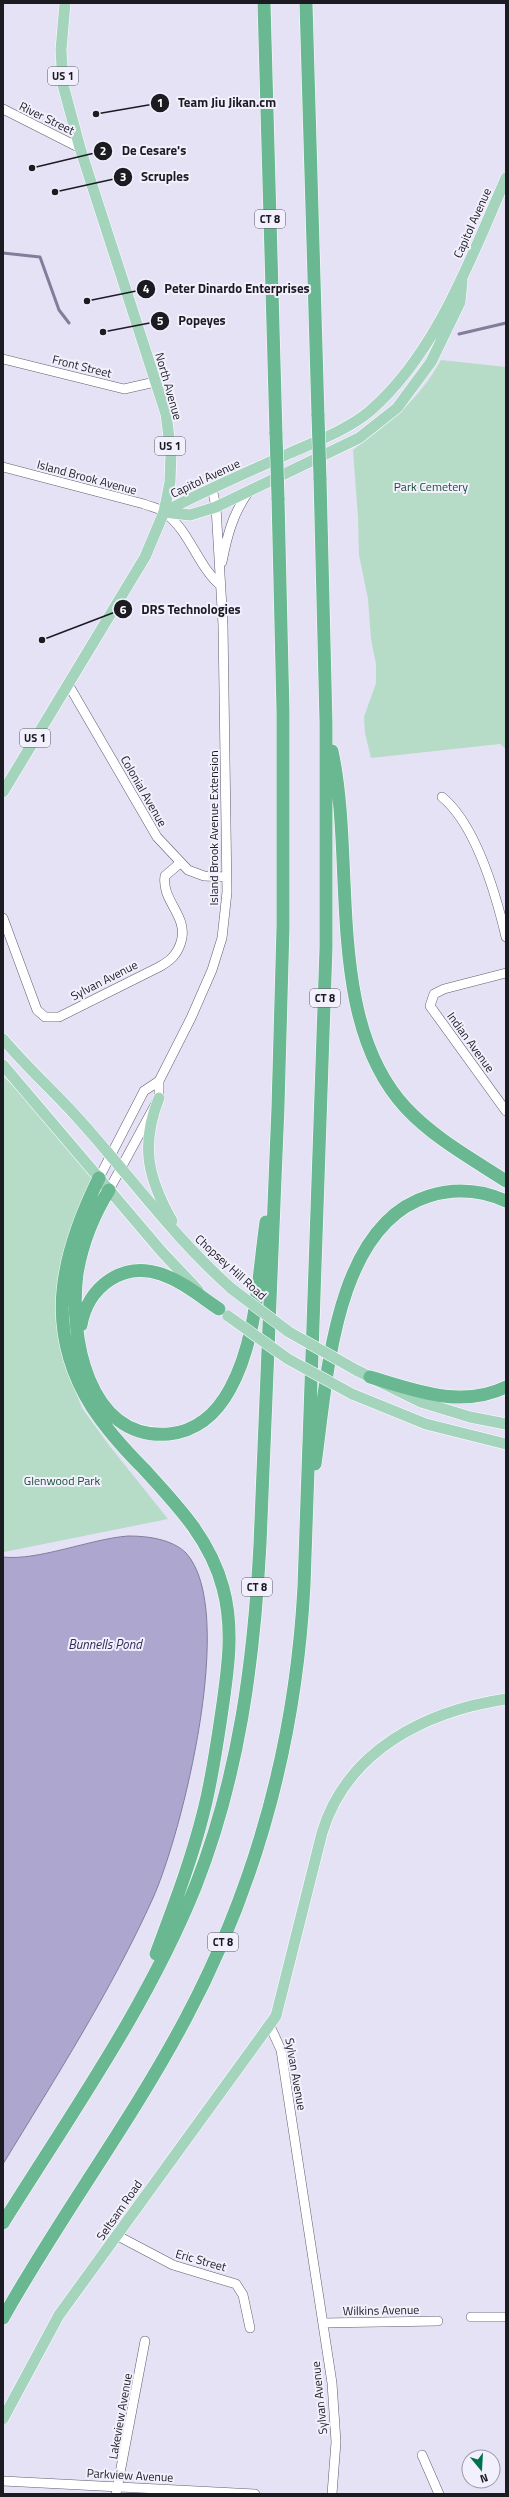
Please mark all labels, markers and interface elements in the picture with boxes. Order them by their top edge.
road number: US 1 [48,67,78,85]
callout: Team Jiu Jikan.cm [150,90,284,115]
text: Team Jiu Jikan.cm [178,92,276,112]
text: 1 [157,93,163,112]
street label: River Street [16,96,79,140]
callout: De Cesare's [93,138,194,163]
text: De Cesare's [122,140,186,160]
text: 2 [100,141,106,160]
callout: Scruples [113,164,197,189]
text: Scruples [141,166,189,186]
text: 3 [120,167,126,186]
street label: Capitol Avenue [448,185,496,261]
road number: CT 8 [255,210,285,228]
callout: Peter Dinardo Enterprises [136,276,318,301]
text: Peter Dinardo Enterprises [164,278,310,298]
text: 4 [143,279,150,298]
callout: Popeyes [150,308,234,333]
text: Popeyes [178,310,226,330]
text: 5 [157,311,164,330]
street label: Front Street [50,349,114,383]
street label: North Avenue [150,350,188,422]
road number: US 1 [155,437,185,455]
street label: Capitol Avenue [167,454,243,502]
street label: Island Brook Avenue [35,455,139,499]
park label: Park Cemetery [394,477,468,496]
callout: DRS Technologies [113,597,249,622]
text: DRS Technologies [141,599,241,619]
text: 6 [120,600,127,619]
road number: US 1 [20,729,50,747]
street label: Island Brook Avenue Extension [204,750,223,906]
street label: Colonial Avenue [116,752,172,830]
street label: Sylvan Avenue [67,955,141,1005]
road number: CT 8 [310,989,340,1007]
street label: Indian Avenue [442,1008,500,1076]
street label: Chopsey Hill Road [191,1230,271,1304]
park label: Glenwood Park [24,1471,100,1490]
road number: CT 8 [242,1578,272,1596]
water label: Bunnells Pond [68,1634,143,1654]
road number: CT 8 [208,1933,238,1951]
street label: Sylvan Avenue [280,2036,312,2112]
street label: Seltsam Road [91,2176,147,2244]
street label: Eric Street [173,2244,229,2277]
street label: Wilkins Avenue [343,2300,419,2320]
street label: Sylvan Avenue [306,2361,332,2435]
street label: Lakeview Avenue [103,2371,137,2461]
north arrow [461,2449,501,2489]
street label: Parkview Avenue [86,2463,174,2487]
text: N [478,2470,490,2487]

